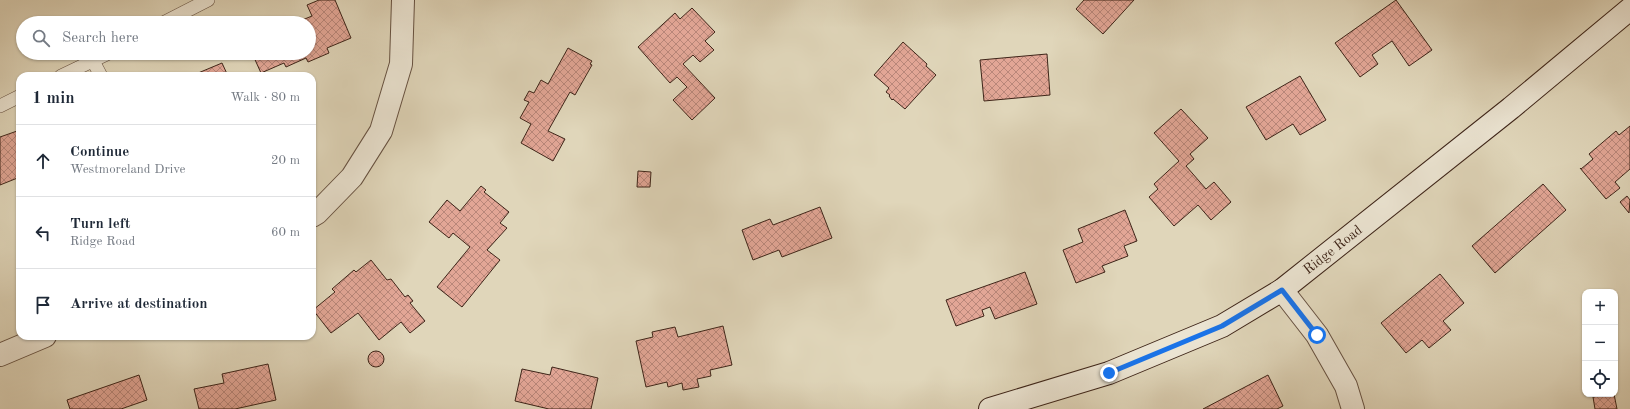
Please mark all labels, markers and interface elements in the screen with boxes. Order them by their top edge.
search box [16,16,316,60]
icon: search [30,27,52,49]
text: Search here [62,31,139,46]
text: 1 min [32,90,75,107]
text: Walk · 80 m [231,91,300,104]
text: Continue [70,145,129,160]
icon: ahead [32,150,54,172]
text: 20 m [271,154,300,167]
text: Westmoreland Drive [70,163,186,176]
text: Turn left [70,217,130,232]
icon: left [32,222,54,244]
street label: Ridge Road [1301,223,1365,277]
text: 60 m [271,226,300,239]
text: Ridge Road [70,235,135,248]
map controls [1582,289,1618,397]
button: + [1582,289,1618,325]
icon: arrive [32,294,54,316]
text: Arrive at destination [70,297,208,312]
button: − [1582,325,1618,361]
route start [1308,326,1326,344]
button: locate [1582,361,1618,397]
route end [1100,364,1118,382]

